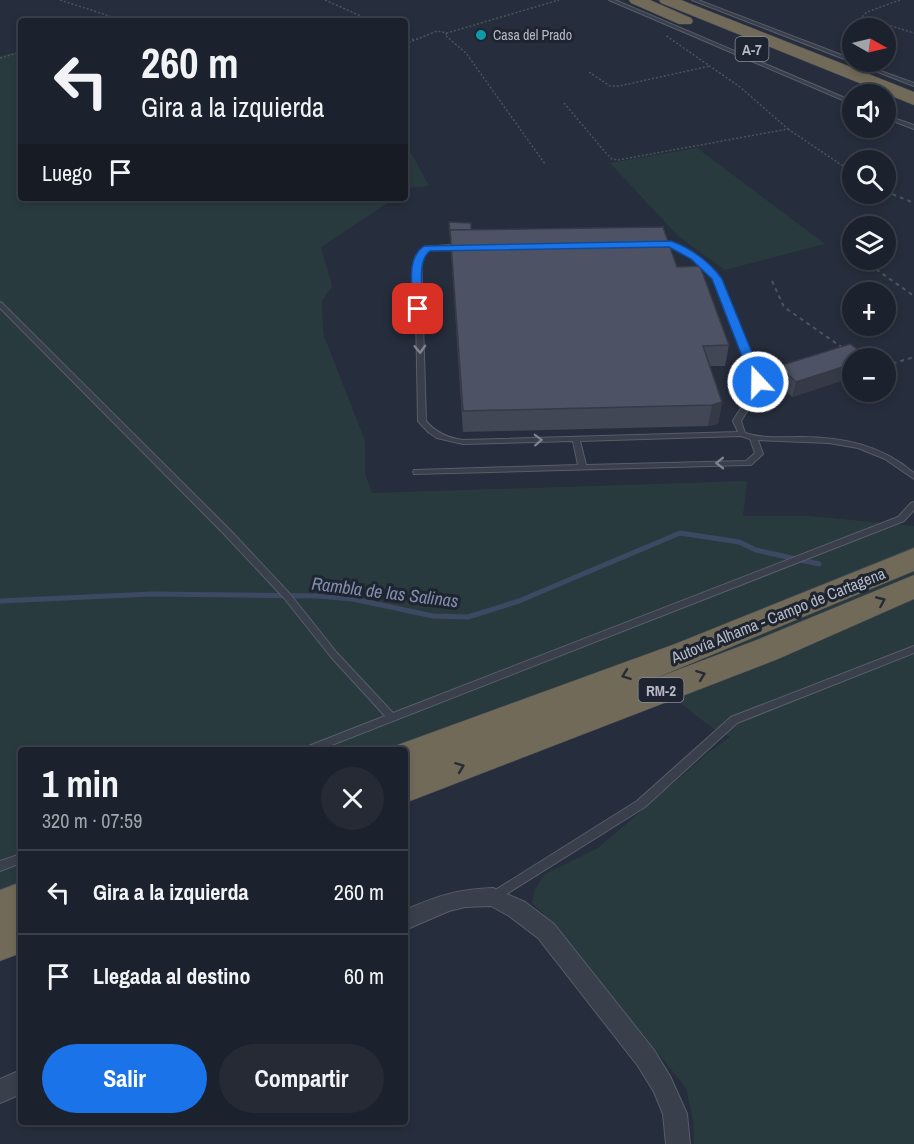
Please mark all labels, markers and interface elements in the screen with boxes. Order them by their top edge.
north arrow [842,18,896,72]
map controls [842,18,896,402]
place label: Casa del Prado [493,26,572,44]
marker: Casa del Prado [474,28,488,42]
text: 260 m [141,35,239,91]
road number: A-7 [736,37,768,61]
icon: left [42,42,120,120]
button: sound [842,84,896,138]
text: Gira a la izquierda [141,89,324,125]
button: search [842,150,896,204]
icon: arrive [104,156,137,189]
text: Luego [42,158,92,188]
button: layers [842,216,896,270]
button: + [842,282,896,336]
pin [392,283,443,334]
icon: arrive [401,292,434,325]
one-way arrow [413,344,426,353]
button: − [842,348,896,402]
position arrow [726,350,790,414]
one-way arrow [533,433,542,446]
one-way arrow [716,457,725,470]
street label: Autovía Alhama - Campo de Cartagena [667,562,889,668]
water label: Rambla de las Salinas [310,571,460,613]
one-way arrow [875,596,886,608]
one-way arrow [621,668,632,681]
one-way arrow [695,670,706,682]
road number: RM-2 [638,678,684,702]
text: 1 min [42,760,119,808]
one-way arrow [454,761,464,774]
button: close [321,767,384,830]
text: 320 m · 07:59 [42,807,142,834]
icon: left [42,876,75,909]
text: Gira a la izquierda [93,877,248,907]
text: 260 m [334,877,384,907]
icon: arrive [42,960,75,993]
text: Llegada al destino [93,961,250,991]
text: 60 m [344,961,384,991]
button: Salir [42,1044,207,1113]
button: Compartir [219,1044,384,1113]

